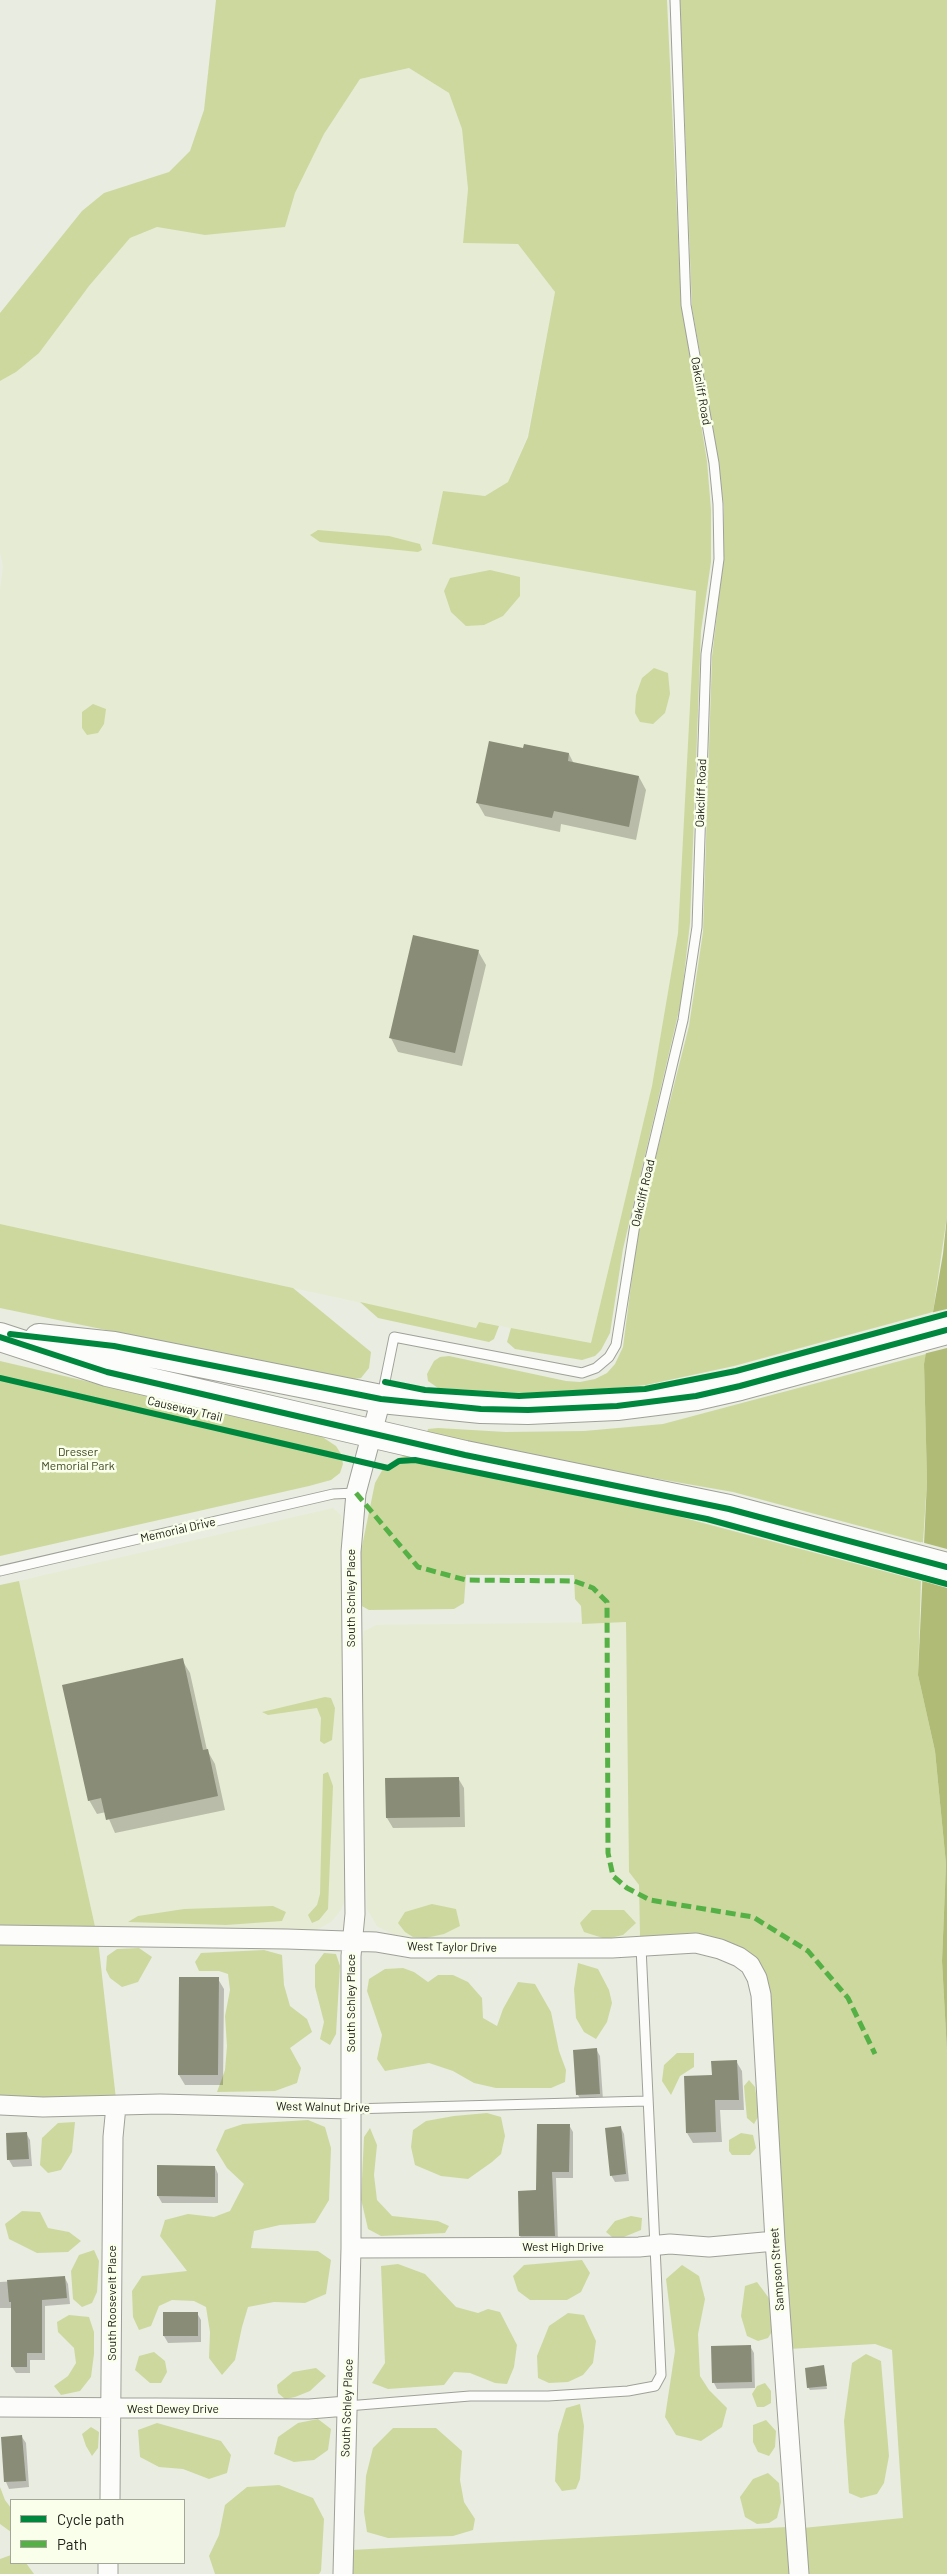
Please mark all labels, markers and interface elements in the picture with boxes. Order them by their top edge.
street label: Oakcliff Road [688,356,714,426]
street label: Oakcliff Road [693,758,709,828]
street label: Oakcliff Road [628,1158,658,1228]
street label: Causeway Trail [146,1393,224,1425]
park label: Dresser Memorial Park [41,1445,115,1473]
street label: Memorial Drive [139,1514,217,1546]
street label: South Schley Place [344,1549,358,1647]
street label: West Taylor Drive [407,1939,497,1955]
street label: South Schley Place [344,1954,358,2052]
street label: West Walnut Drive [276,2099,370,2115]
street label: Sampson Street [767,2227,787,2311]
street label: West High Drive [522,2240,604,2254]
street label: South Roosevelt Place [105,2245,119,2361]
street label: South Schley Place [338,2359,356,2457]
street label: West Dewey Drive [127,2402,219,2416]
legend [10,2499,185,2564]
text: Cycle path [57,2510,124,2528]
text: Path [57,2535,87,2553]

